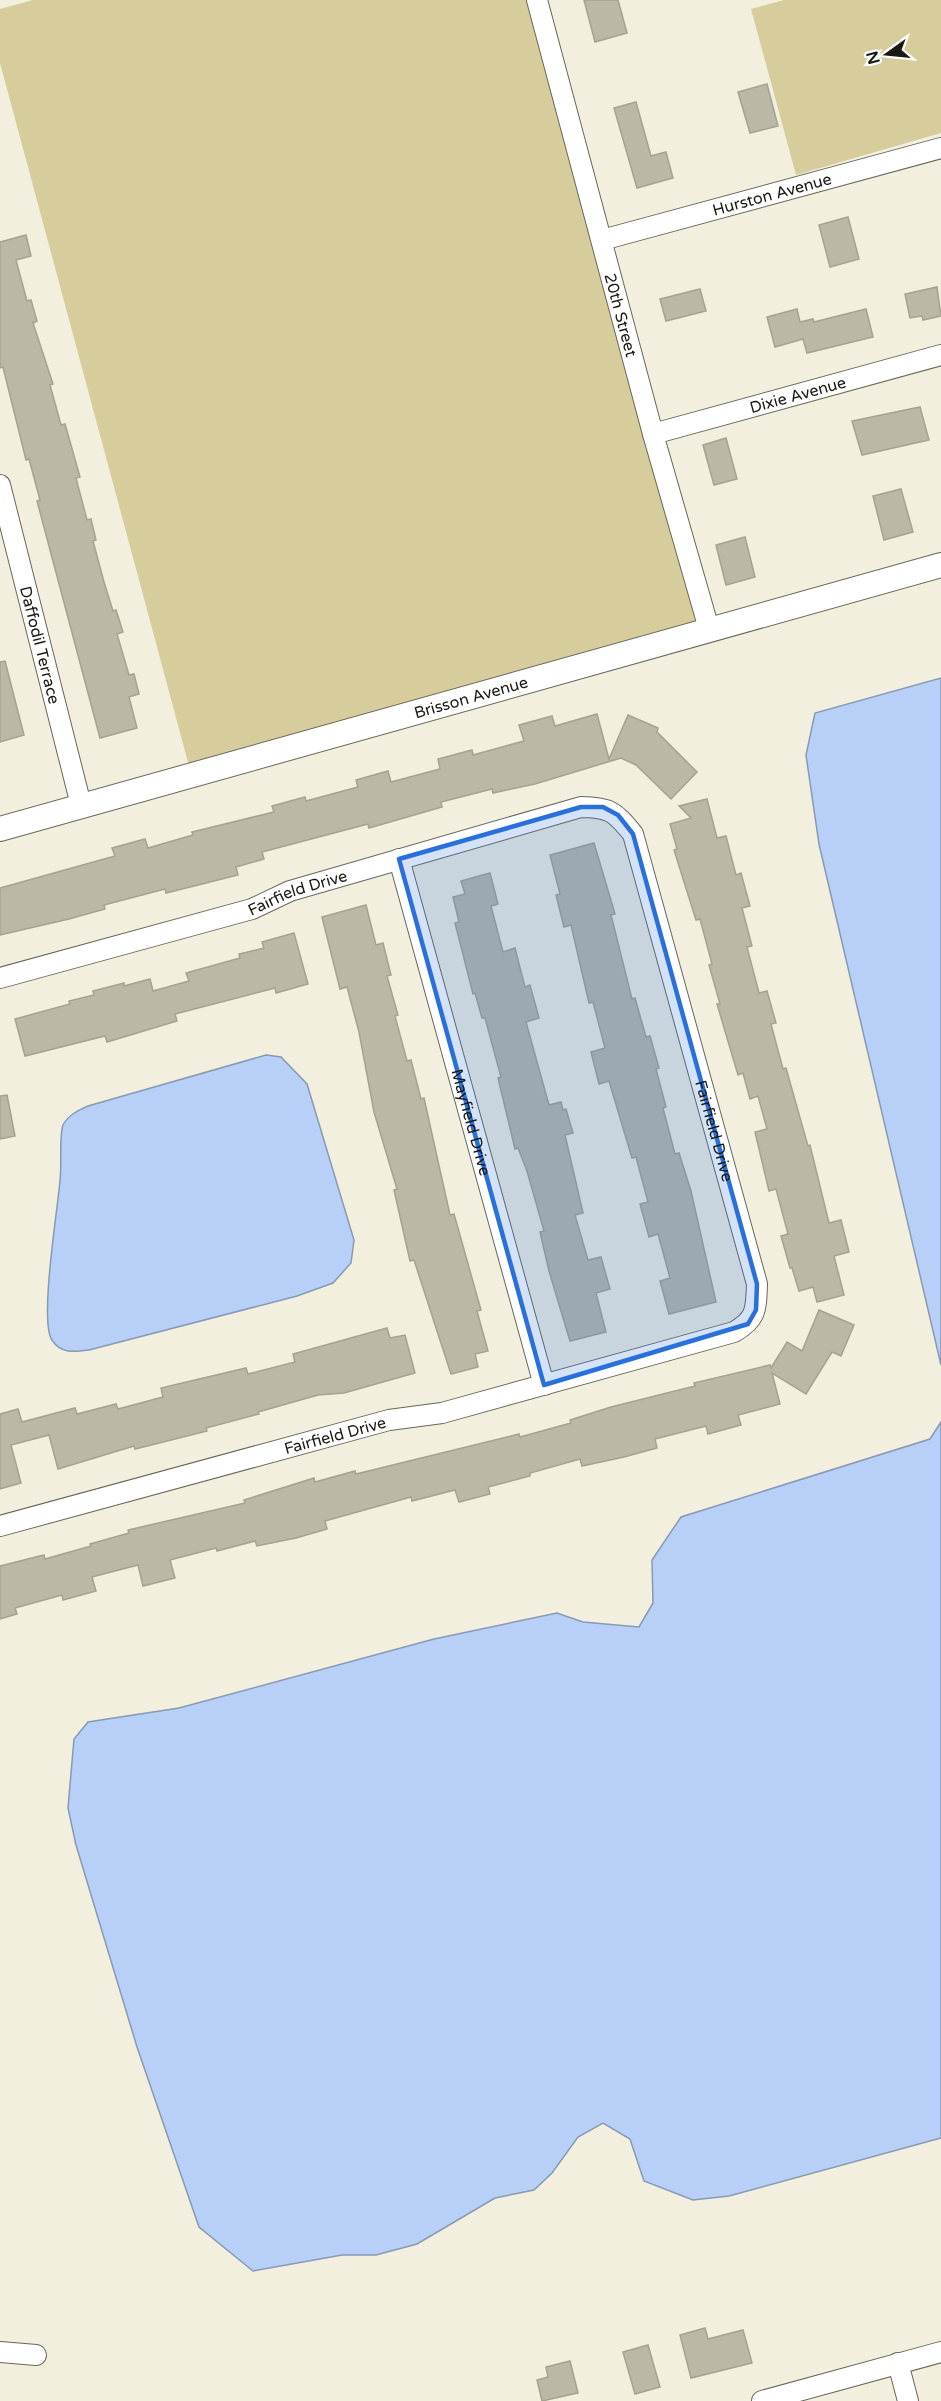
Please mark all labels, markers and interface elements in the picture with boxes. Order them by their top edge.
north arrow [857,24,917,84]
text: N [862,49,885,66]
street label: Hurston Avenue [710,169,834,221]
street label: 20th Street [599,271,641,359]
street label: Dixie Avenue [748,373,848,418]
street label: Daffodil Terrace [15,584,64,706]
street label: Brisson Avenue [412,672,530,723]
street label: Fairfield Drive [245,866,350,920]
street label: Mayfield Drive [446,1067,495,1178]
street label: Fairfield Drive [690,1078,737,1184]
street label: Fairfield Drive [282,1413,388,1459]

